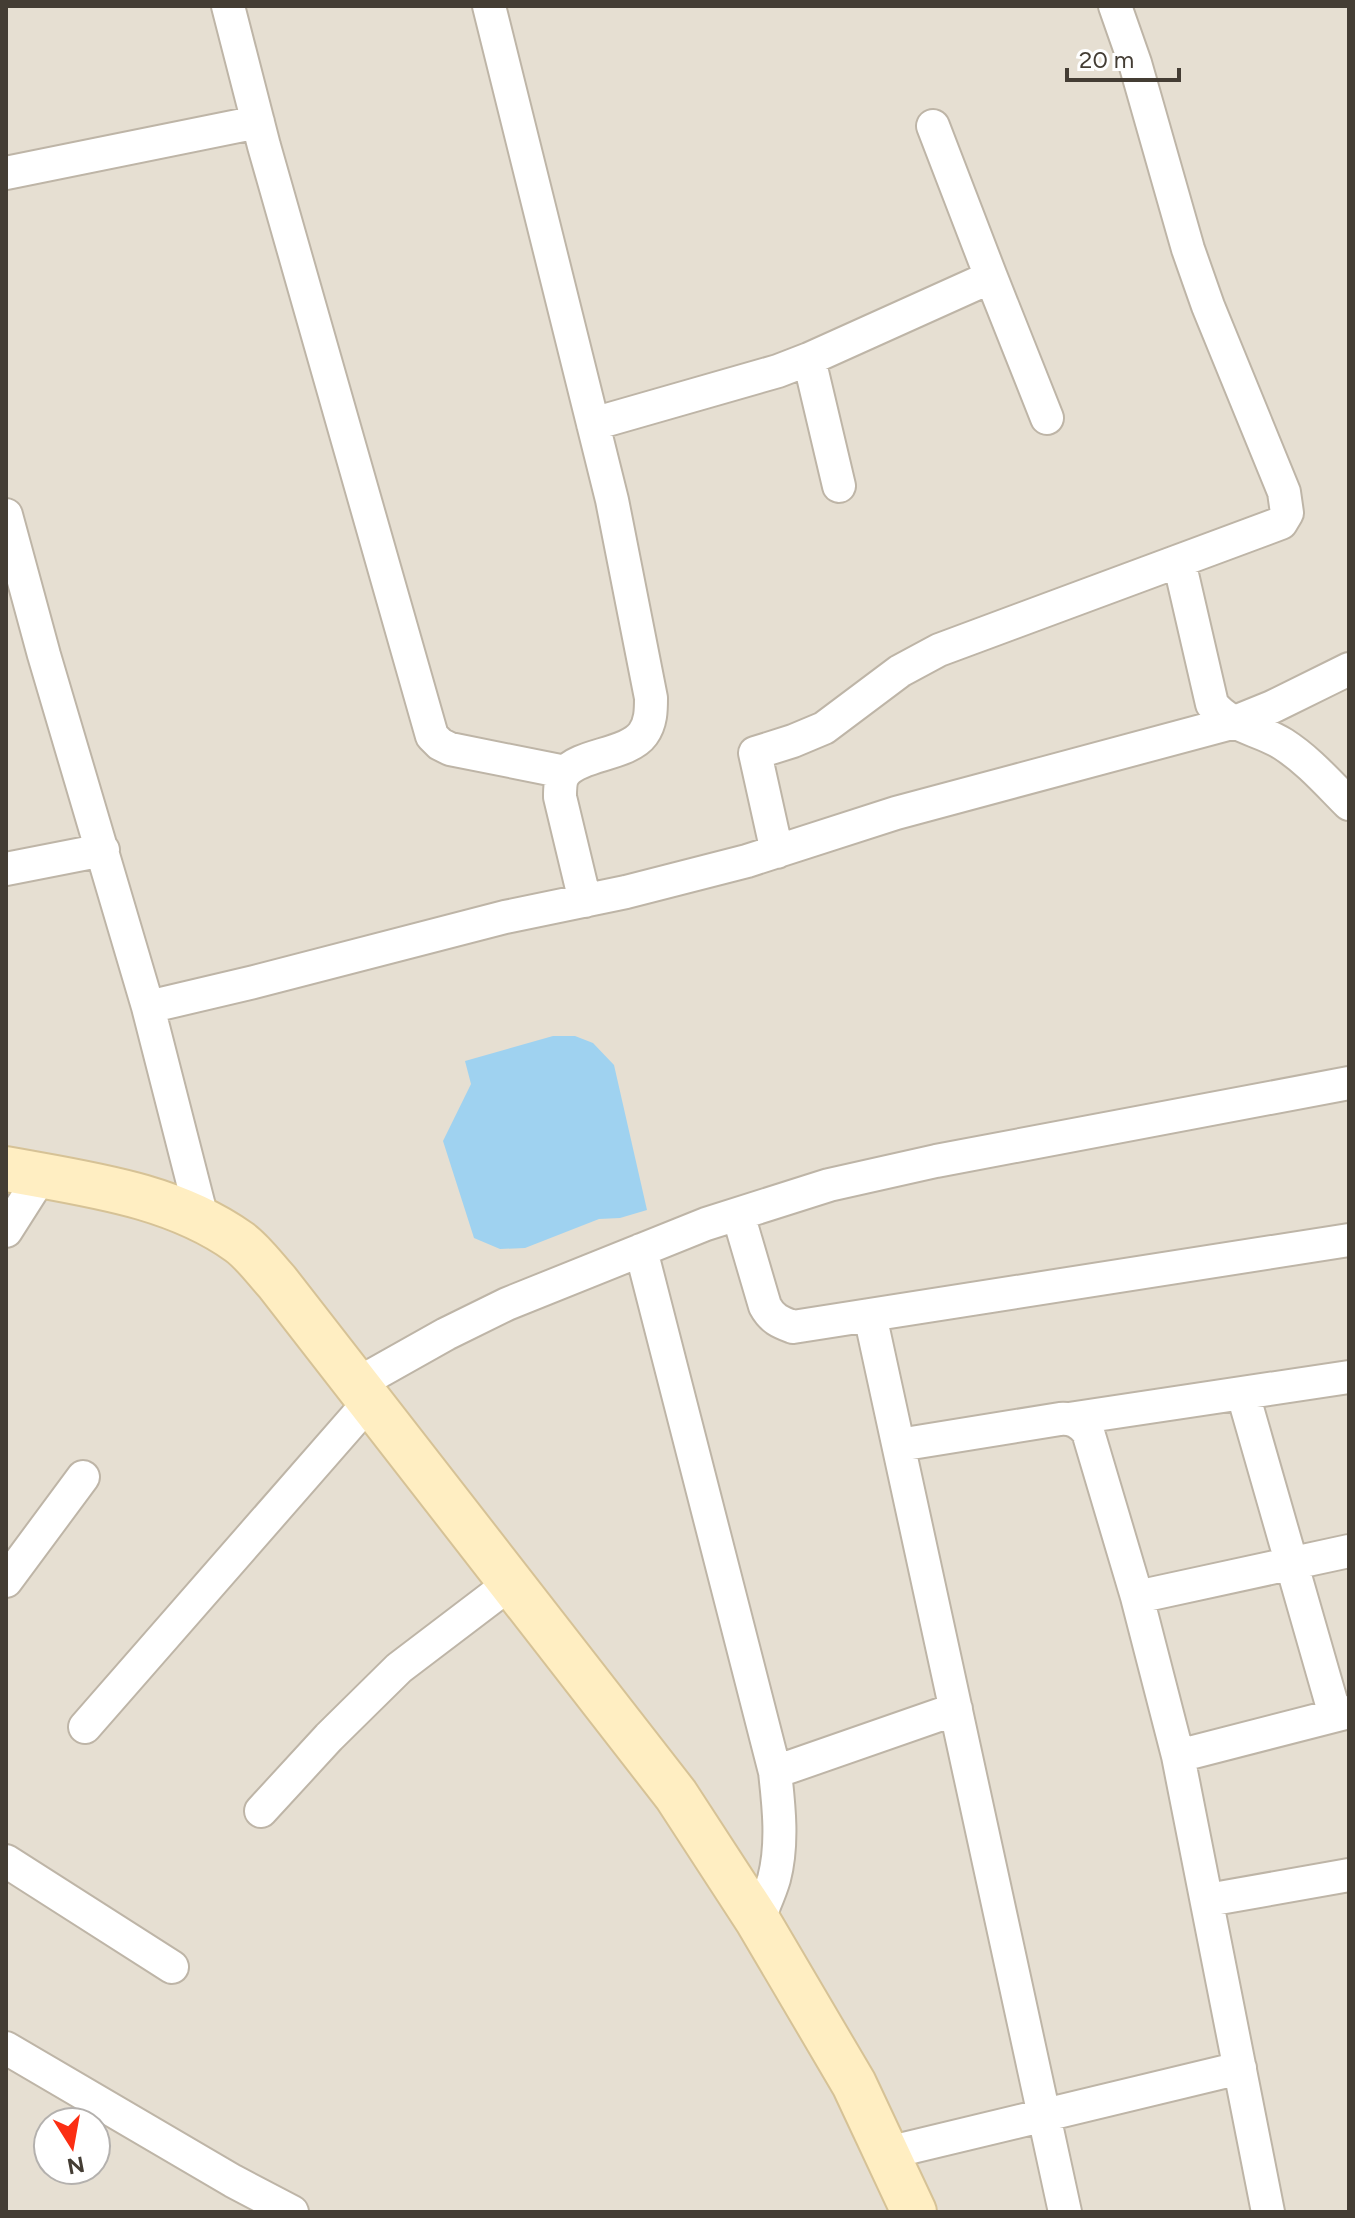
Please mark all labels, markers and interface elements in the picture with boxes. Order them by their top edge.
scale bar [1067,32,1179,82]
text: 20 m [1079,45,1134,74]
north arrow [32,2106,112,2186]
text: N [65,2150,87,2180]

